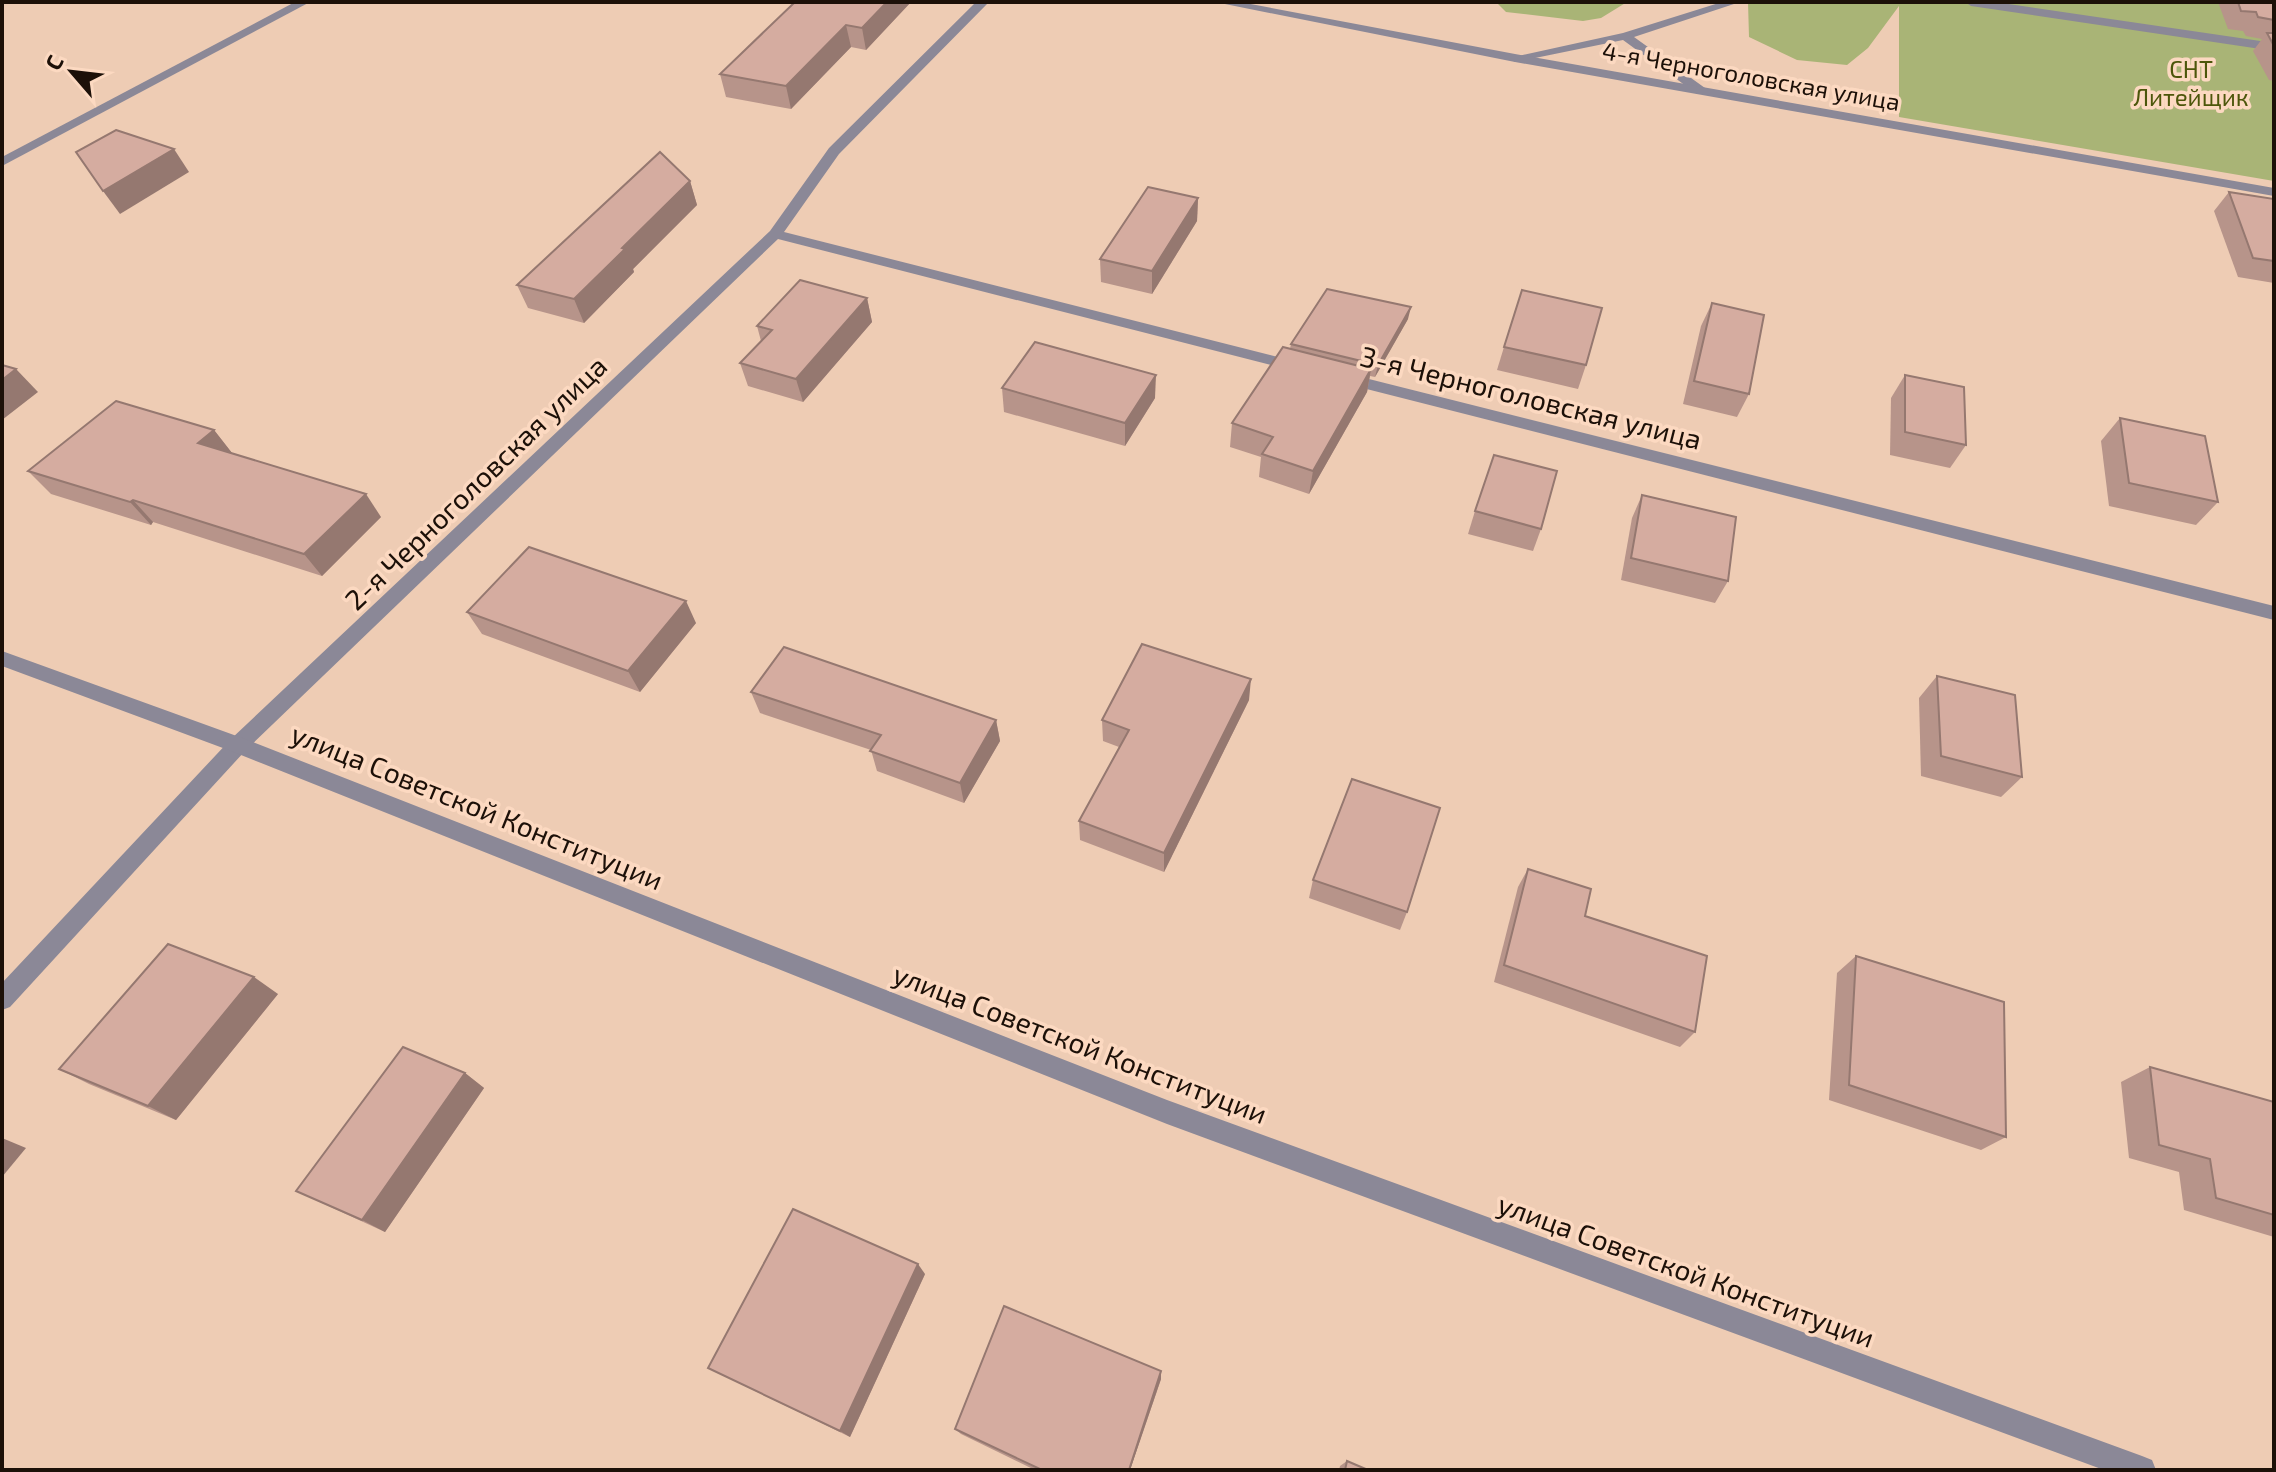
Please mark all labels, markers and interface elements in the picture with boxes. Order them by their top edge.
north arrow [32,32,112,112]
street label: 4-я Черноголовская улица [1600,35,1902,117]
text: С [39,50,68,74]
park label: СНТ Литейщик [2133,54,2249,111]
street label: 3-я Черноголовская улица [1357,338,1705,456]
street label: 2-я Черноголовская улица [337,348,613,616]
street label: улица Советской Конституции [286,716,668,896]
street label: улица Советской Конституции [888,956,1272,1130]
street label: улица Советской Конституции [1494,1186,1879,1354]

